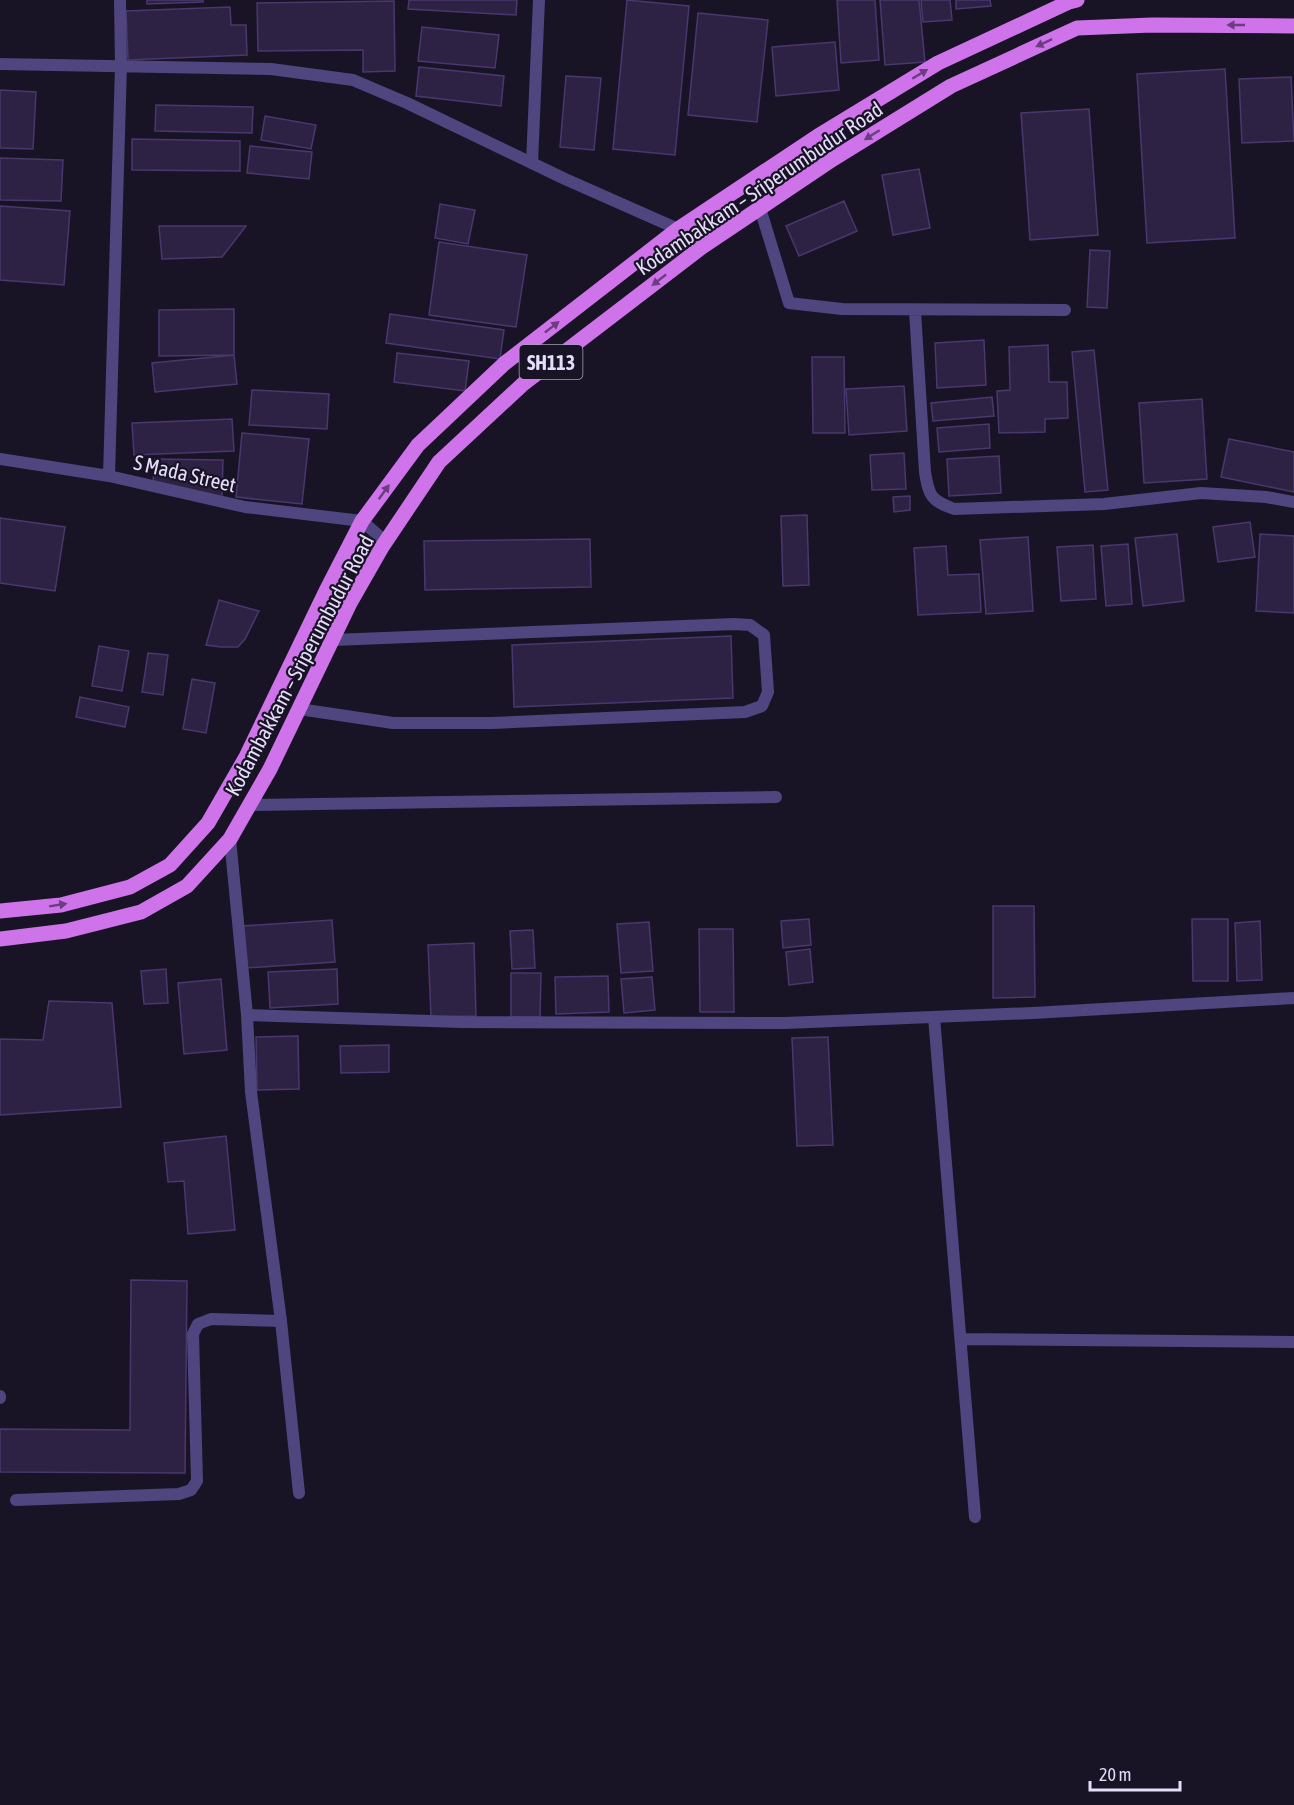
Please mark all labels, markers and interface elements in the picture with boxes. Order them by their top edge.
one-way arrow [1226,20,1245,30]
one-way arrow [1035,39,1053,49]
one-way arrow [912,68,928,79]
street label: Kodambakkam – Sriperumbudur Road [631,96,887,280]
one-way arrow [864,129,880,140]
one-way arrow [651,273,667,286]
one-way arrow [544,320,560,333]
road number: SH113 [520,345,582,379]
street label: S Mada Street [132,450,238,496]
one-way arrow [377,484,389,499]
street label: Kodambakkam – Sriperumbudur Road [220,530,378,800]
one-way arrow [49,900,68,909]
scale bar [1090,1754,1180,1792]
text: 20 m [1099,1764,1131,1785]

